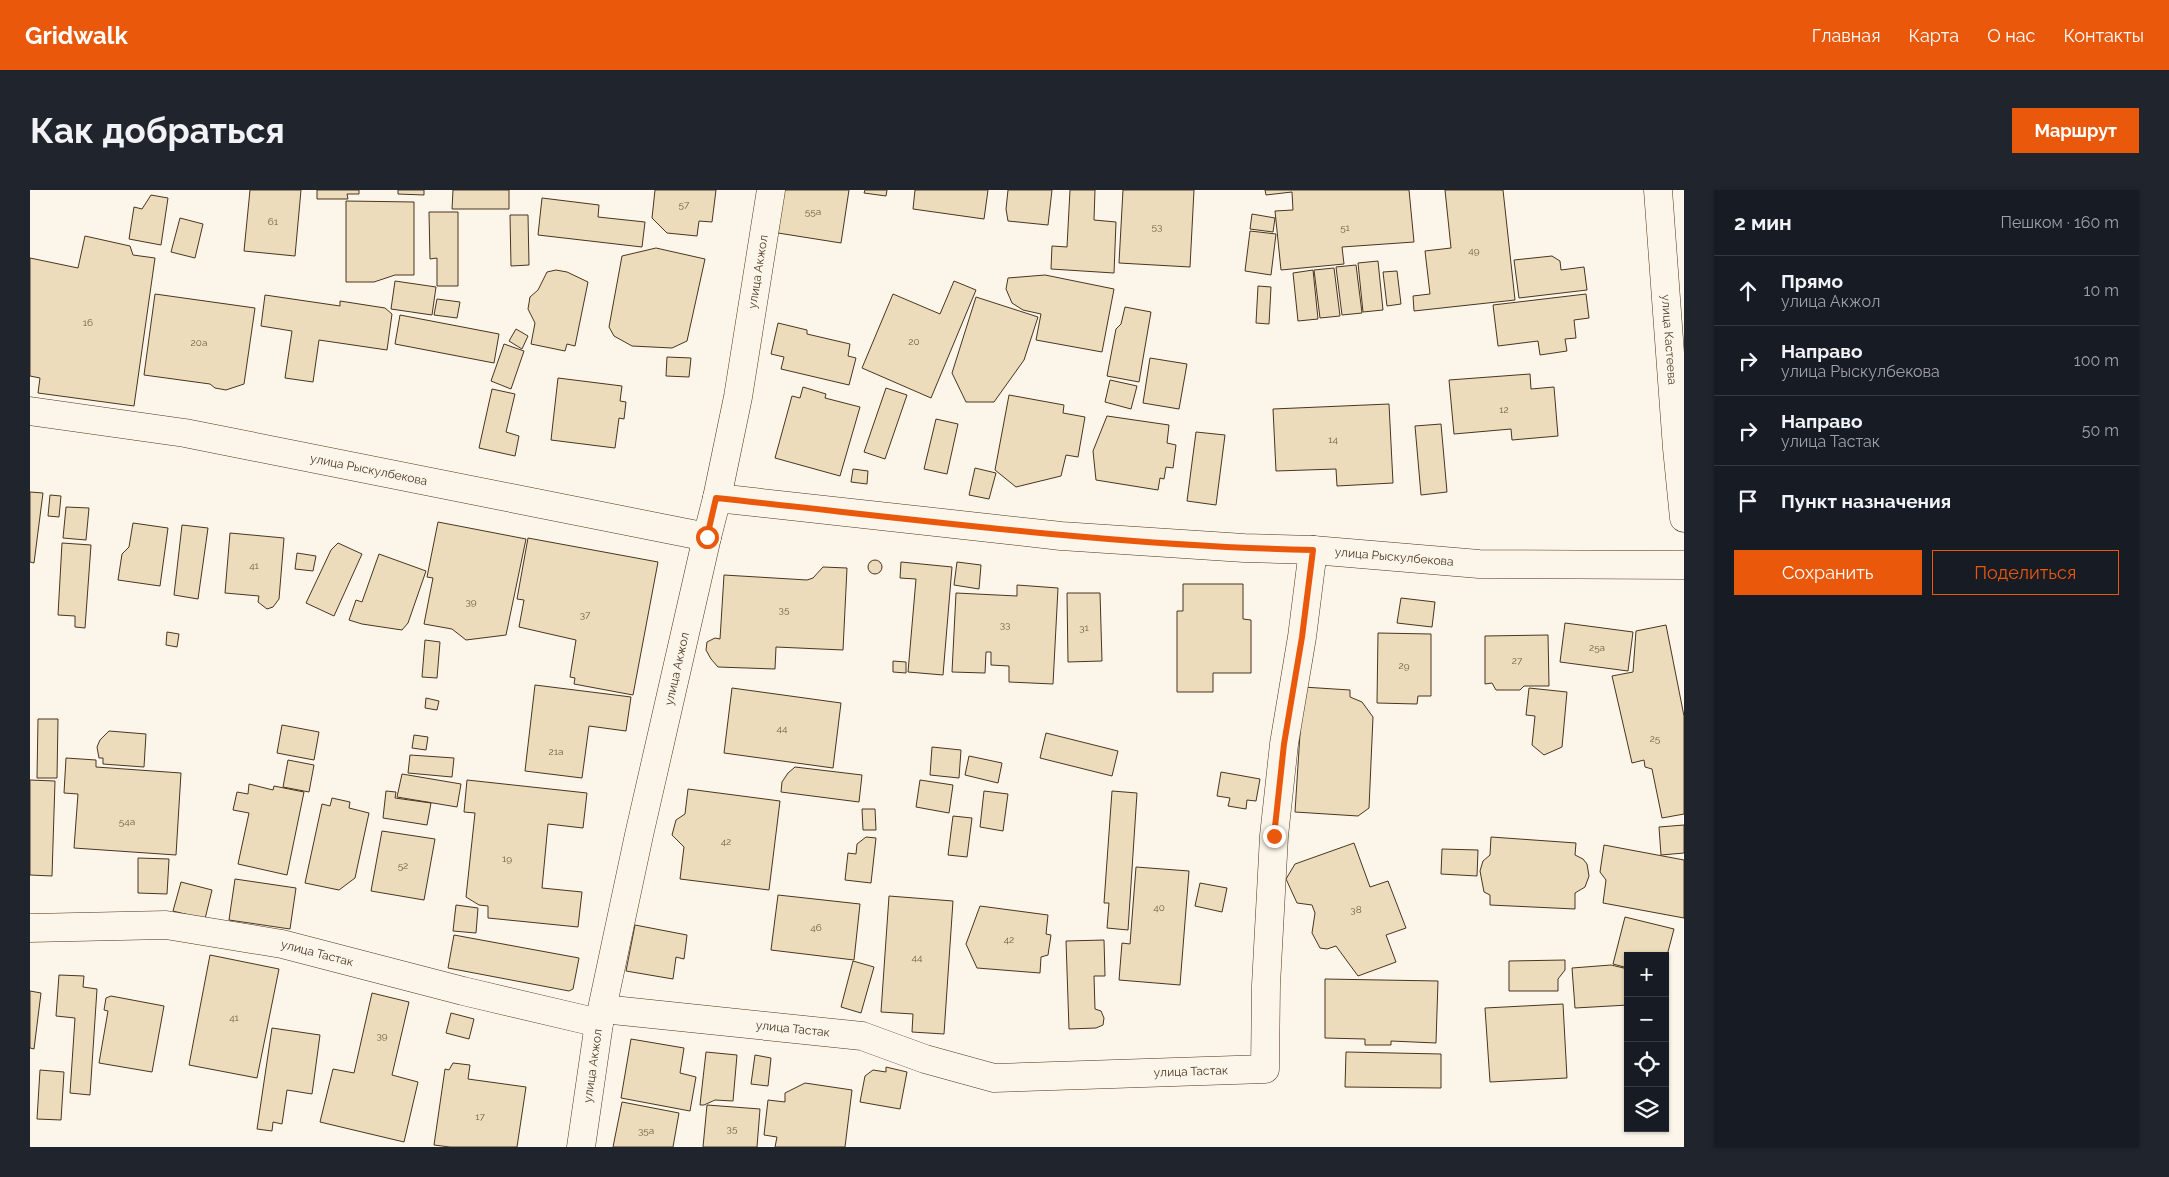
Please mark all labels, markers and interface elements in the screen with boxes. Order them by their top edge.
text: Gridwalk [25,21,128,50]
text: Главная [1812,25,1880,46]
text: Карта [1908,25,1959,46]
text: О нас [1987,25,2035,46]
text: Контакты [2063,25,2144,46]
button: Маршрут [2012,108,2139,153]
text: Как добраться [30,110,285,151]
house number: 57 [679,199,690,210]
house number: 55а [805,206,821,217]
text: 2 мин [1734,210,1792,235]
text: Пешком · 160 m [2001,213,2119,232]
house number: 61 [268,216,279,227]
house number: 53 [1152,221,1162,232]
house number: 51 [1340,222,1351,233]
street label: улица Акжол [745,234,771,310]
house number: 49 [1468,245,1480,256]
text: Прямо [1781,270,1843,292]
icon: ahead [1734,277,1762,305]
text: 10 m [2084,281,2119,300]
text: улица Акжол [1781,292,1880,311]
street label: улица Кастеева [1659,294,1679,385]
house number: 16 [83,317,93,328]
house number: 20 [908,336,920,347]
house number: 20а [191,337,207,348]
text: Направо [1781,340,1862,362]
icon: right [1734,347,1762,375]
text: 100 m [2074,351,2119,370]
text: улица Рыскулбекова [1781,362,1940,381]
house number: 12 [1499,404,1509,415]
text: Направо [1781,410,1862,432]
icon: right [1734,417,1762,445]
text: 50 m [2082,421,2119,440]
text: улица Тастак [1781,432,1880,451]
house number: 14 [1328,434,1338,445]
street label: улица Рыскулбекова [309,451,429,488]
icon: arrive [1734,487,1762,515]
text: Пункт назначения [1781,490,1951,512]
route start [696,526,719,549]
street label: улица Рыскулбекова [1334,545,1454,569]
button: Сохранить [1734,550,1922,595]
button: Поделиться [1932,550,2119,595]
house number: 41 [249,560,260,571]
house number: 39 [465,596,477,607]
house number: 35 [779,604,790,615]
house number: 37 [580,609,591,620]
house number: 33 [1000,619,1010,630]
house number: 31 [1079,622,1090,633]
street label: улица Акжол [662,631,692,707]
house number: 25а [1589,642,1605,653]
house number: 27 [1512,655,1523,666]
house number: 29 [1398,660,1410,671]
house number: 44 [777,723,788,734]
house number: 25 [1650,733,1661,744]
house number: 21а [549,746,563,757]
house number: 54а [119,816,135,827]
route end [1263,825,1286,848]
house number: 42 [721,836,731,847]
house number: 19 [502,853,512,864]
house number: 52 [398,860,408,871]
house number: 40 [1153,902,1165,913]
house number: 38 [1350,904,1362,915]
house number: 46 [810,922,822,933]
house number: 42 [1004,934,1014,945]
street label: улица Тастак [279,937,355,969]
house number: 44 [912,952,923,963]
map controls [1624,952,1669,1132]
button: + [1624,952,1669,997]
button: − [1624,997,1669,1042]
house number: 41 [229,1012,240,1023]
street label: улица Тастак [755,1018,831,1040]
street label: улица Акжол [581,1028,605,1104]
house number: 39 [376,1030,388,1041]
button: locate [1624,1042,1669,1087]
street label: улица Тастак [1153,1063,1228,1080]
button: layers [1624,1087,1669,1132]
house number: 17 [475,1111,485,1122]
house number: 35 [727,1123,738,1134]
house number: 35а [638,1125,654,1136]

